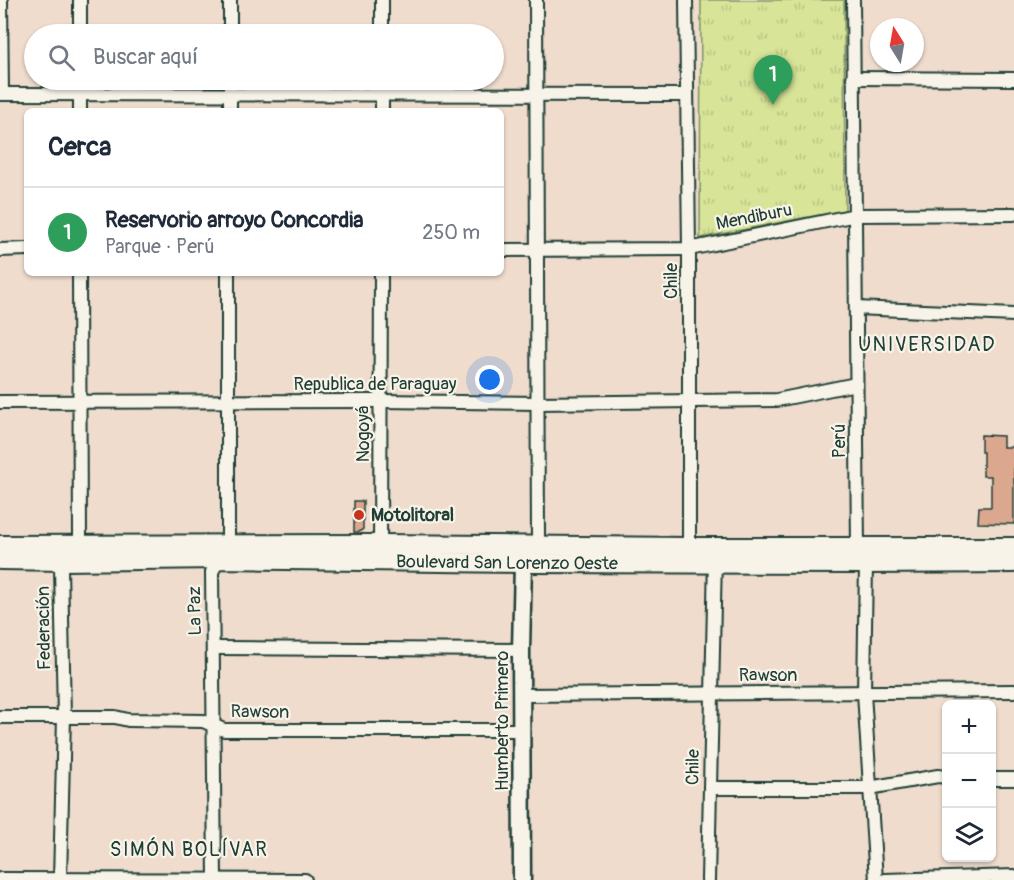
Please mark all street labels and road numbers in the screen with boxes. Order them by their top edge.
street label: Mendiburu [714,198,794,236]
street label: Chile [660,263,683,299]
street label: Republica de Paraguay [294,373,457,396]
street label: Nogoyá [352,406,375,462]
street label: Perú [828,424,851,458]
street label: Boulevard San Lorenzo Oeste [396,550,618,575]
street label: Federación [32,586,56,670]
street label: La Paz [183,586,207,636]
street label: Humberto Primero [491,651,514,791]
street label: Rawson [739,664,797,687]
street label: Rawson [230,700,290,724]
street label: Chile [681,749,705,785]

